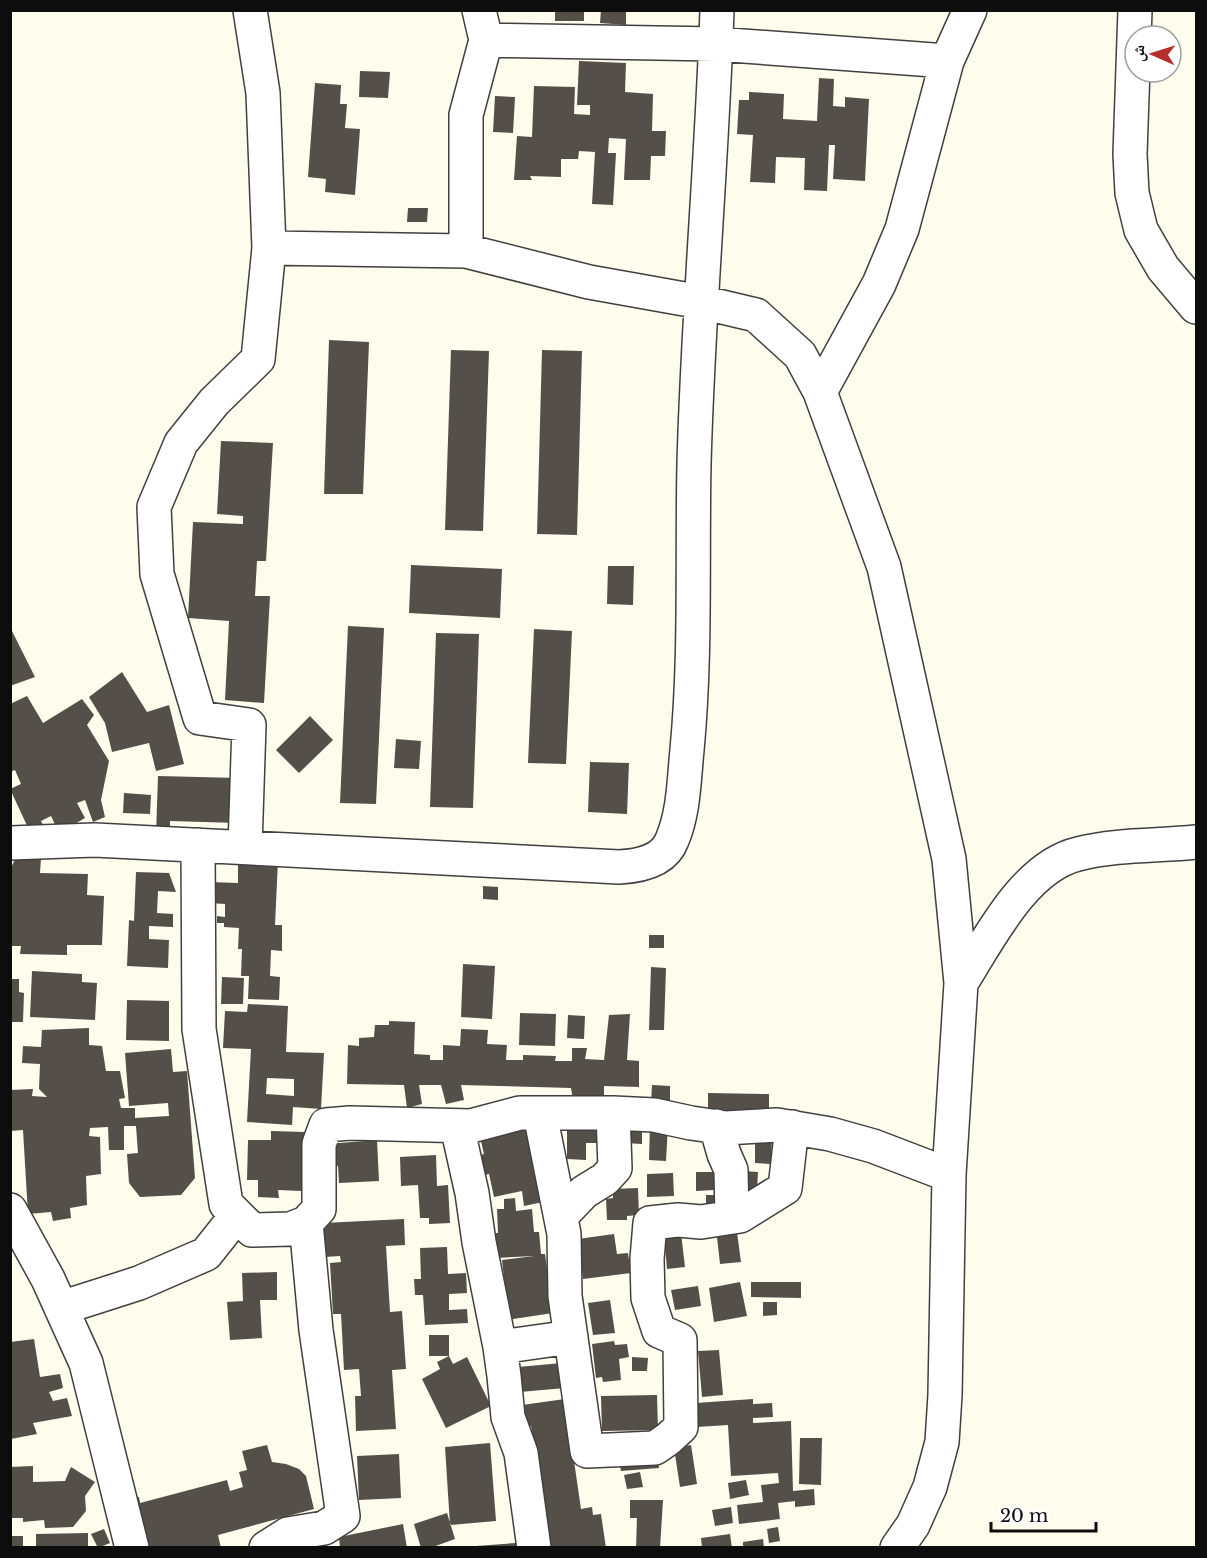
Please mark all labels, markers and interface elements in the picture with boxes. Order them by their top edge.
north arrow [1123,24,1183,84]
text: ش [1128,44,1148,62]
scale bar [991,1495,1096,1533]
text: 20 m [1000,1505,1048,1527]

